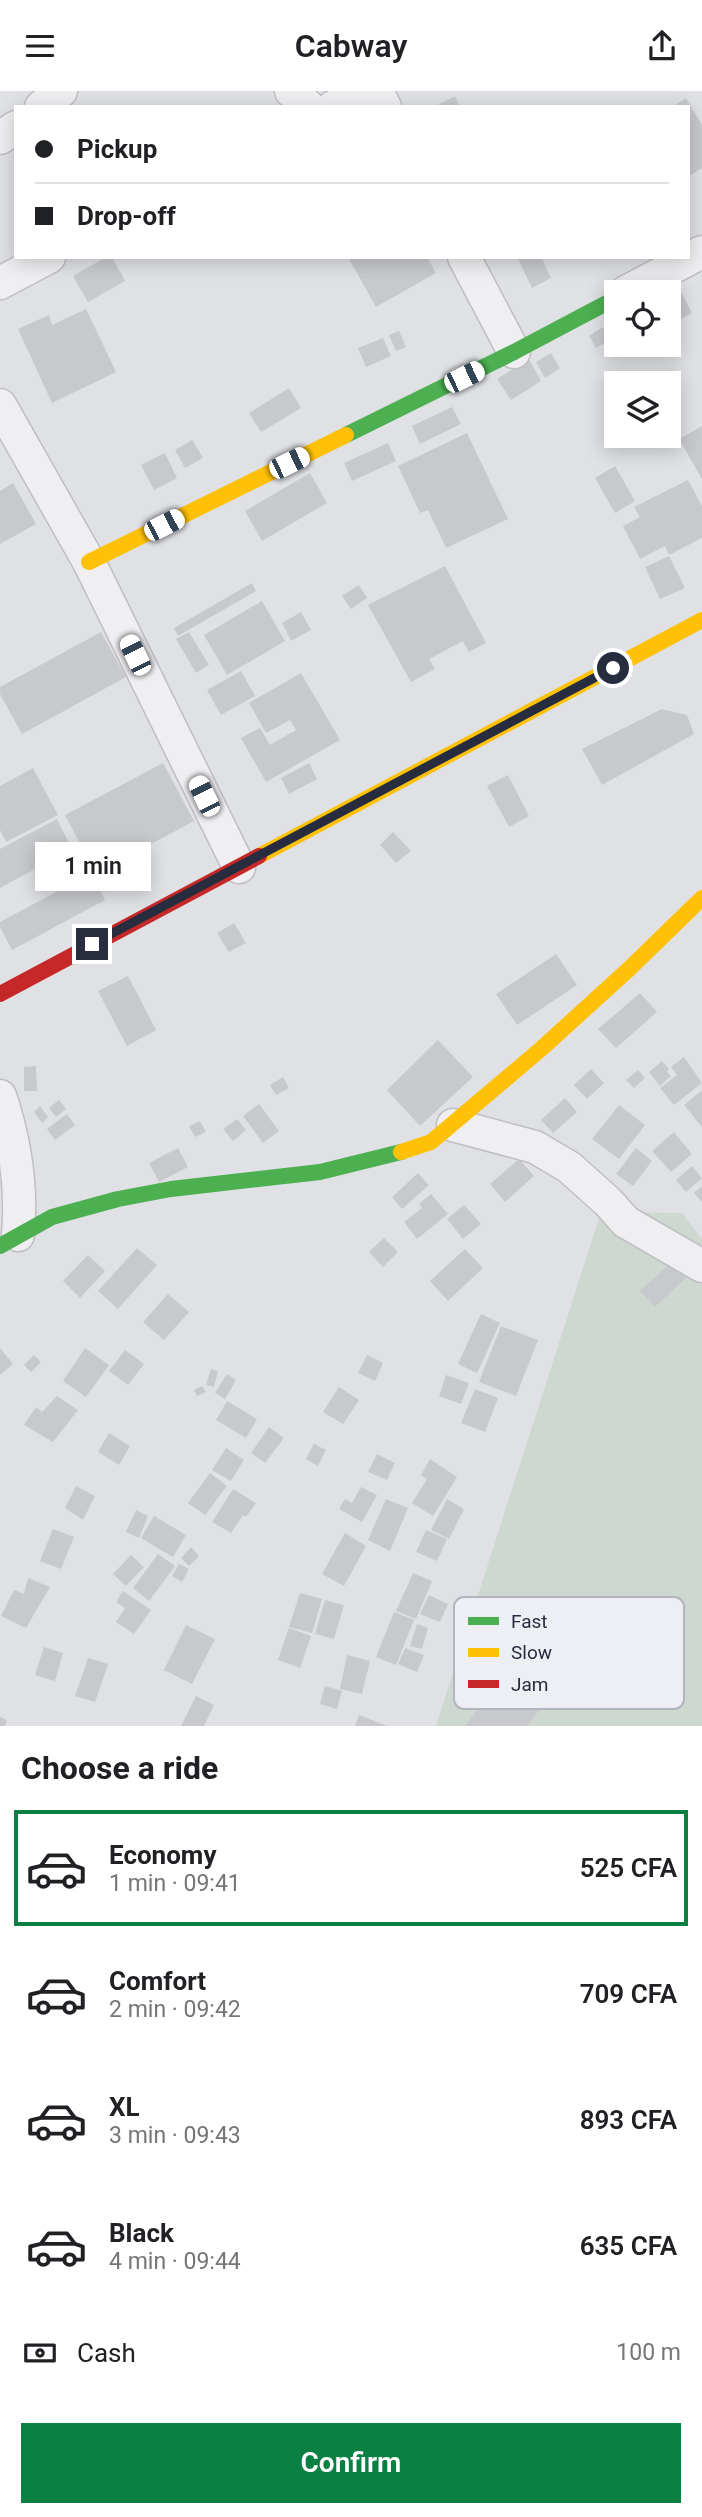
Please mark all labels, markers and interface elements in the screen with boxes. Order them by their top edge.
icon: menu [21,27,59,65]
text: Cabway [295,27,407,65]
icon: share [643,27,681,65]
text: Pickup [77,134,157,164]
text: Drop-off [77,201,176,231]
map controls [604,280,681,448]
button: locate [604,280,681,357]
car [441,358,488,396]
button: layers [604,371,681,448]
car [266,444,313,482]
car [141,506,188,544]
car [117,632,154,678]
route start [597,652,629,684]
car [186,773,223,819]
callout: 1 min [34,843,150,891]
text: 1 min [64,853,122,880]
route end [76,928,108,960]
legend [454,1597,684,1709]
text: Fast [511,1610,548,1633]
text: Slow [511,1641,552,1664]
text: Jam [511,1673,548,1696]
text: Choose a ride [21,1749,218,1787]
icon: car [25,1837,88,1900]
text: Economy [109,1840,216,1870]
text: 525 CFA [580,1853,677,1883]
text: 1 min · 09:41 [109,1870,241,1897]
icon: car [25,1963,88,2026]
text: Comfort [109,1966,206,1996]
text: 709 CFA [580,1979,677,2009]
text: 2 min · 09:42 [109,1996,241,2023]
icon: car [25,2089,88,2152]
text: XL [109,2092,140,2122]
text: 893 CFA [580,2105,677,2135]
text: 3 min · 09:43 [109,2122,241,2149]
icon: car [25,2215,88,2278]
text: Black [109,2218,174,2248]
text: 635 CFA [580,2231,677,2261]
text: 4 min · 09:44 [109,2248,241,2275]
icon: cash [21,2334,59,2372]
text: Cash [77,2338,136,2368]
text: 100 m [616,2339,681,2366]
button: Confirm [21,2423,681,2503]

